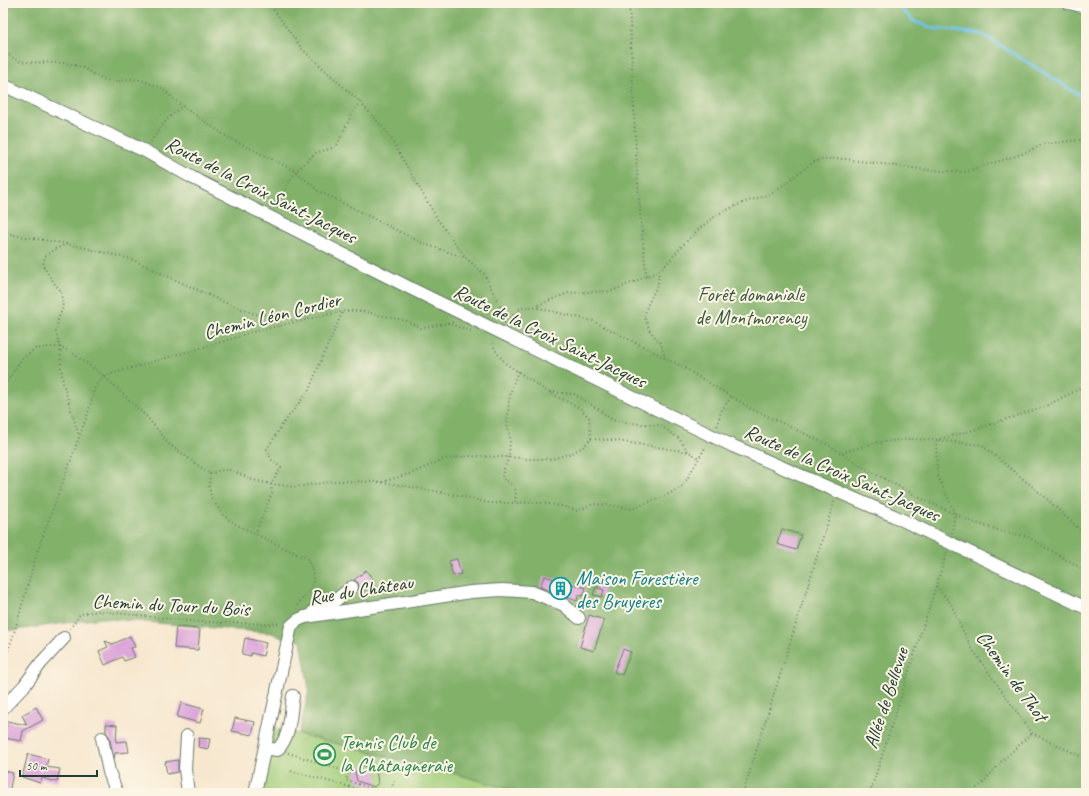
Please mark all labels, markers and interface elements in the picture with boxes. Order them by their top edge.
street label: Route de la Croix Saint-Jacques [161,131,363,250]
street label: Route de la Croix Saint-Jacques [450,278,652,394]
park label: Forêt domaniale de Montmorency [695,282,808,330]
street label: Chemin Léon Cordier [201,287,345,345]
street label: Route de la Croix Saint-Jacques [740,419,946,528]
place label: Maison Forestière des Bruyères [576,566,699,614]
street label: Rue du Château [307,569,416,611]
building icon: Maison Forestière des Bruyères [547,576,573,602]
street label: Chemin du Tour du Bois [92,588,252,622]
street label: Chemin de Thot [971,626,1055,729]
street label: Allée de Bellevue [858,643,914,752]
place label: Tennis Club de la Châtaigneraie [340,730,453,778]
sports icon: Tennis Club de la Châtaigneraie [311,741,337,767]
scale bar [20,752,97,778]
text: 50 m [26,758,48,774]

